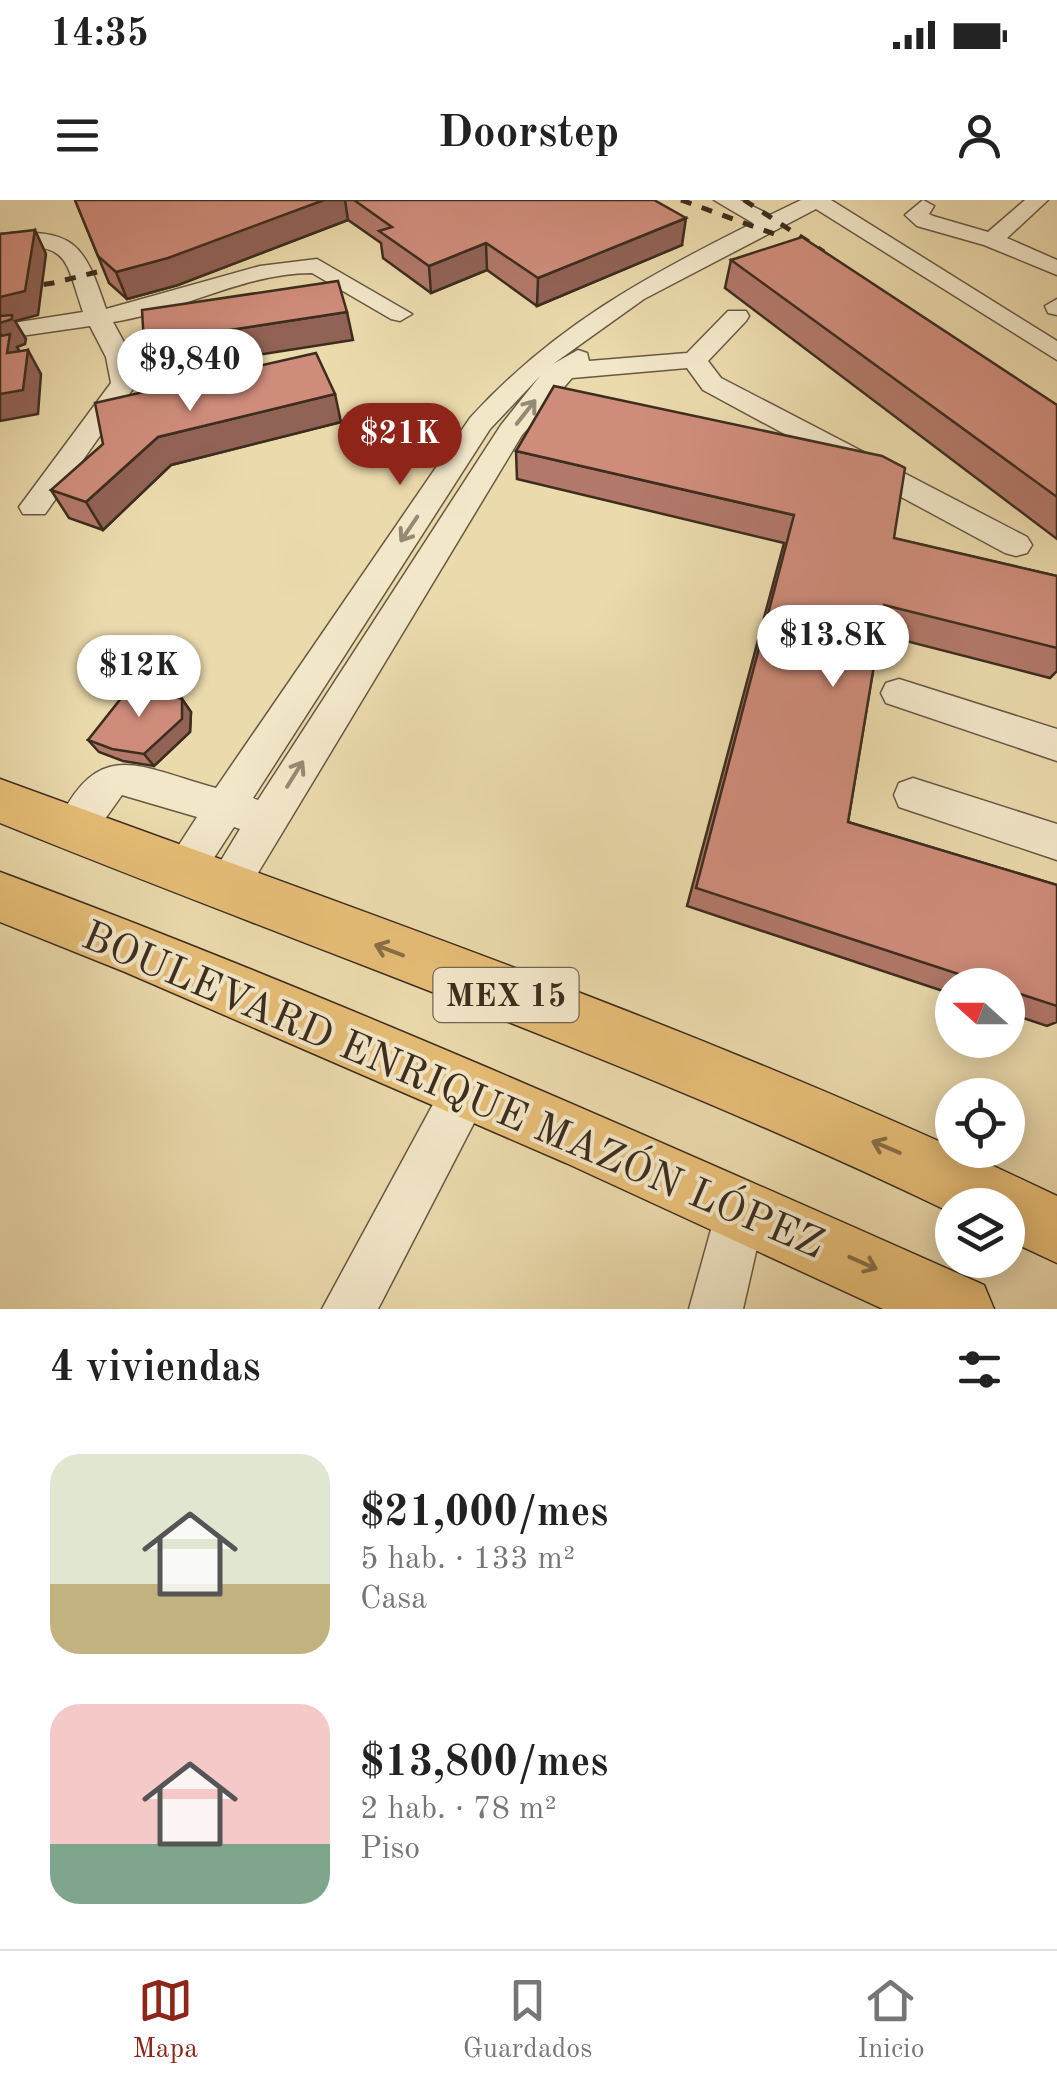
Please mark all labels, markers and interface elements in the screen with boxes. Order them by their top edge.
text: 14:35 [50,16,149,54]
icon: menu [50,108,105,163]
icon: person [952,108,1007,163]
text: Doorstep [438,112,619,157]
pin: $9,840 [109,329,271,414]
text: $9,840 [139,345,241,377]
one-way arrow [515,399,537,425]
pin: $21K [341,403,459,488]
text: $21K [360,419,440,451]
one-way arrow [399,515,420,543]
pin: $13.8K [752,605,914,690]
text: $13.8K [779,621,887,653]
pin: $12K [80,635,198,720]
text: $12K [99,651,179,683]
one-way arrow [285,761,305,789]
street label: BOULEVARD ENRIQUE MAZÓN LÓPEZ [75,907,833,1268]
one-way arrow [374,940,405,958]
road number: MEX 15 [434,968,578,1022]
north arrow [935,968,1025,1058]
map controls [935,968,1025,1278]
button: locate [935,1078,1025,1168]
one-way arrow [872,1137,902,1155]
button: layers [935,1188,1025,1278]
one-way arrow [847,1254,877,1273]
icon: filters [952,1342,1007,1397]
text: 4 viviendas [50,1348,261,1390]
text: $21,000/mes [360,1493,608,1535]
icon: home [130,1494,250,1614]
text: 5 hab. · 133 m² [360,1544,575,1576]
text: Casa [360,1584,427,1616]
text: $13,800/mes [360,1743,608,1785]
icon: home [130,1744,250,1864]
text: 2 hab. · 78 m² [360,1794,557,1826]
text: Piso [360,1834,420,1866]
tab: Mapa [132,1973,198,2068]
tab: Guardados [463,1973,592,2068]
tab: Inicio [857,1973,925,2068]

